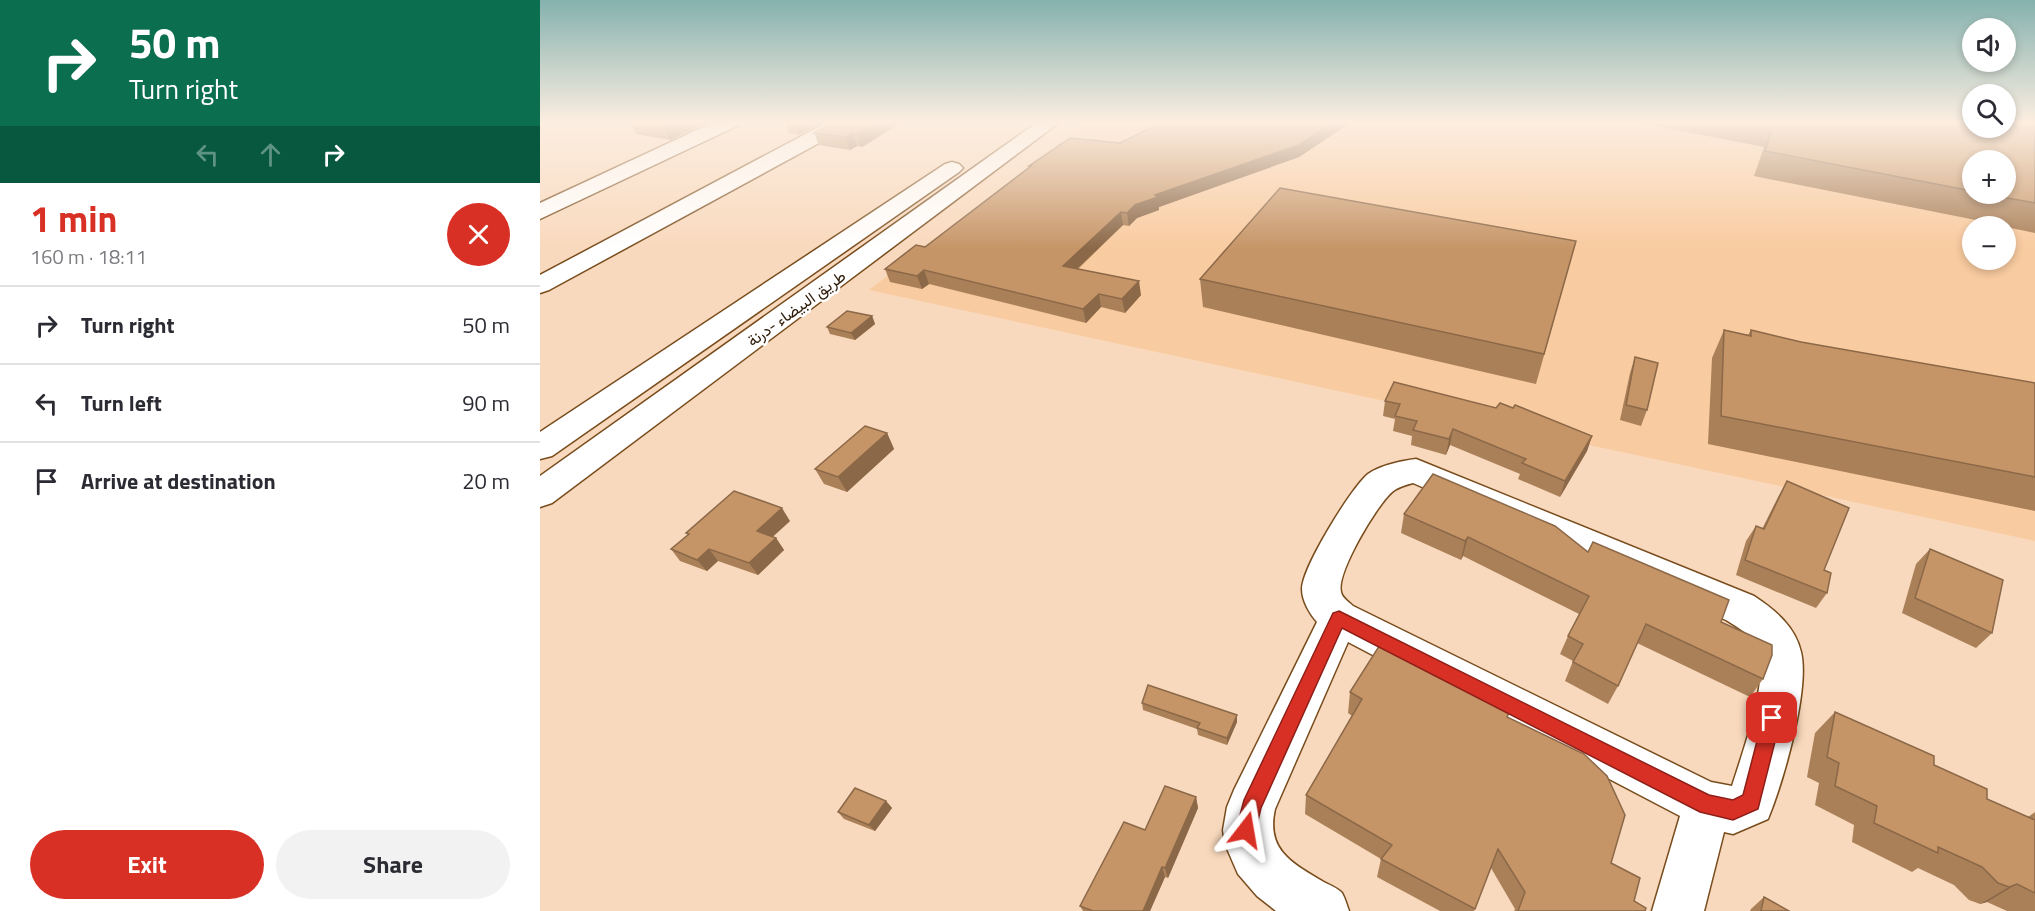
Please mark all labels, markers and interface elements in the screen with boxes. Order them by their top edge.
text: 50 m [129,10,221,74]
map controls [1962,18,2016,270]
button: sound [1962,18,2016,72]
icon: right [30,24,108,102]
text: Turn right [129,68,238,109]
button: search [1962,84,2016,138]
icon: left [191,138,224,171]
icon: ahead [254,138,287,171]
icon: right [317,138,350,171]
button: + [1962,150,2016,204]
text: 1 min [30,191,117,246]
button: close [447,203,510,266]
button: − [1962,216,2016,270]
text: 160 m · 18:11 [30,241,147,272]
street label: طريق البيضاء -درنة [742,264,850,352]
text: Turn right [81,308,175,342]
text: 50 m [462,308,510,342]
icon: right [30,309,63,342]
text: Turn left [81,386,162,420]
text: 90 m [462,386,510,420]
icon: left [30,387,63,420]
text: Arrive at destination [81,464,276,498]
text: 20 m [462,464,510,498]
icon: arrive [30,465,63,498]
pin [1746,692,1797,743]
icon: arrive [1755,701,1788,734]
position arrow [1214,798,1278,862]
button: Exit [30,830,264,899]
button: Share [276,830,510,899]

